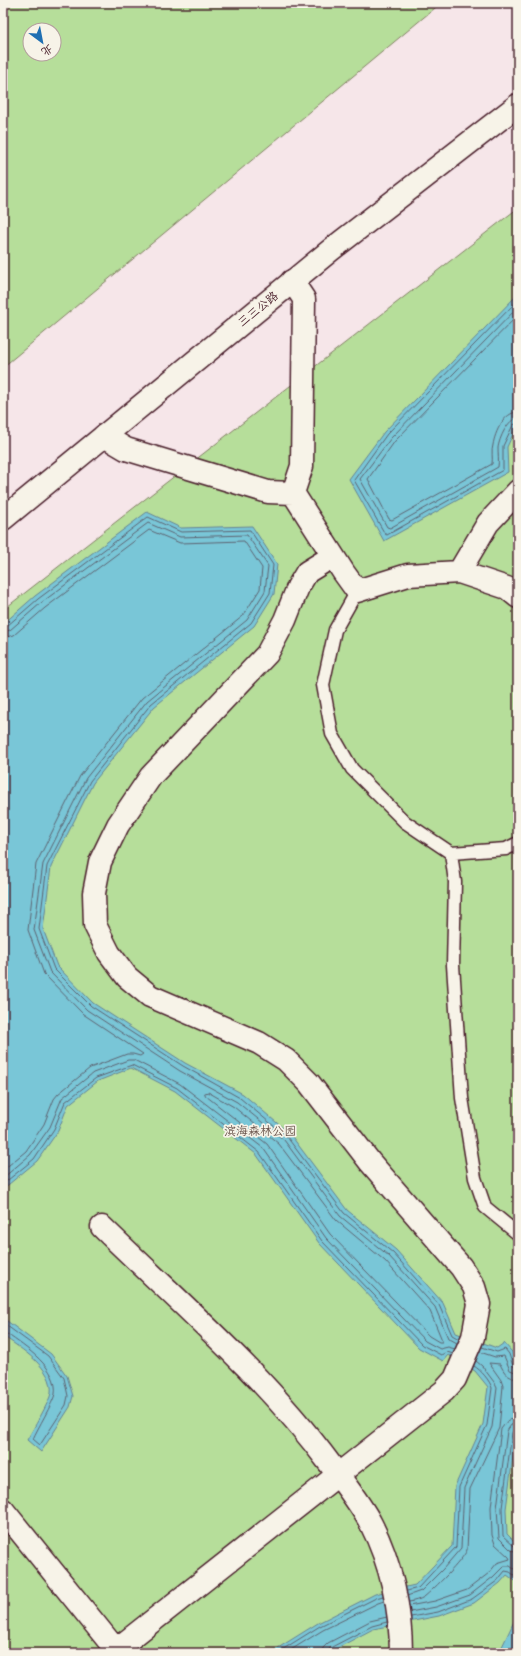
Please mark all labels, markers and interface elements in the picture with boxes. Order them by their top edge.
north arrow [22,22,62,62]
text: 北 [38,41,56,59]
street label: 三三公路 [234,288,282,330]
park label: 滨海森林公园 [224,1123,296,1139]

